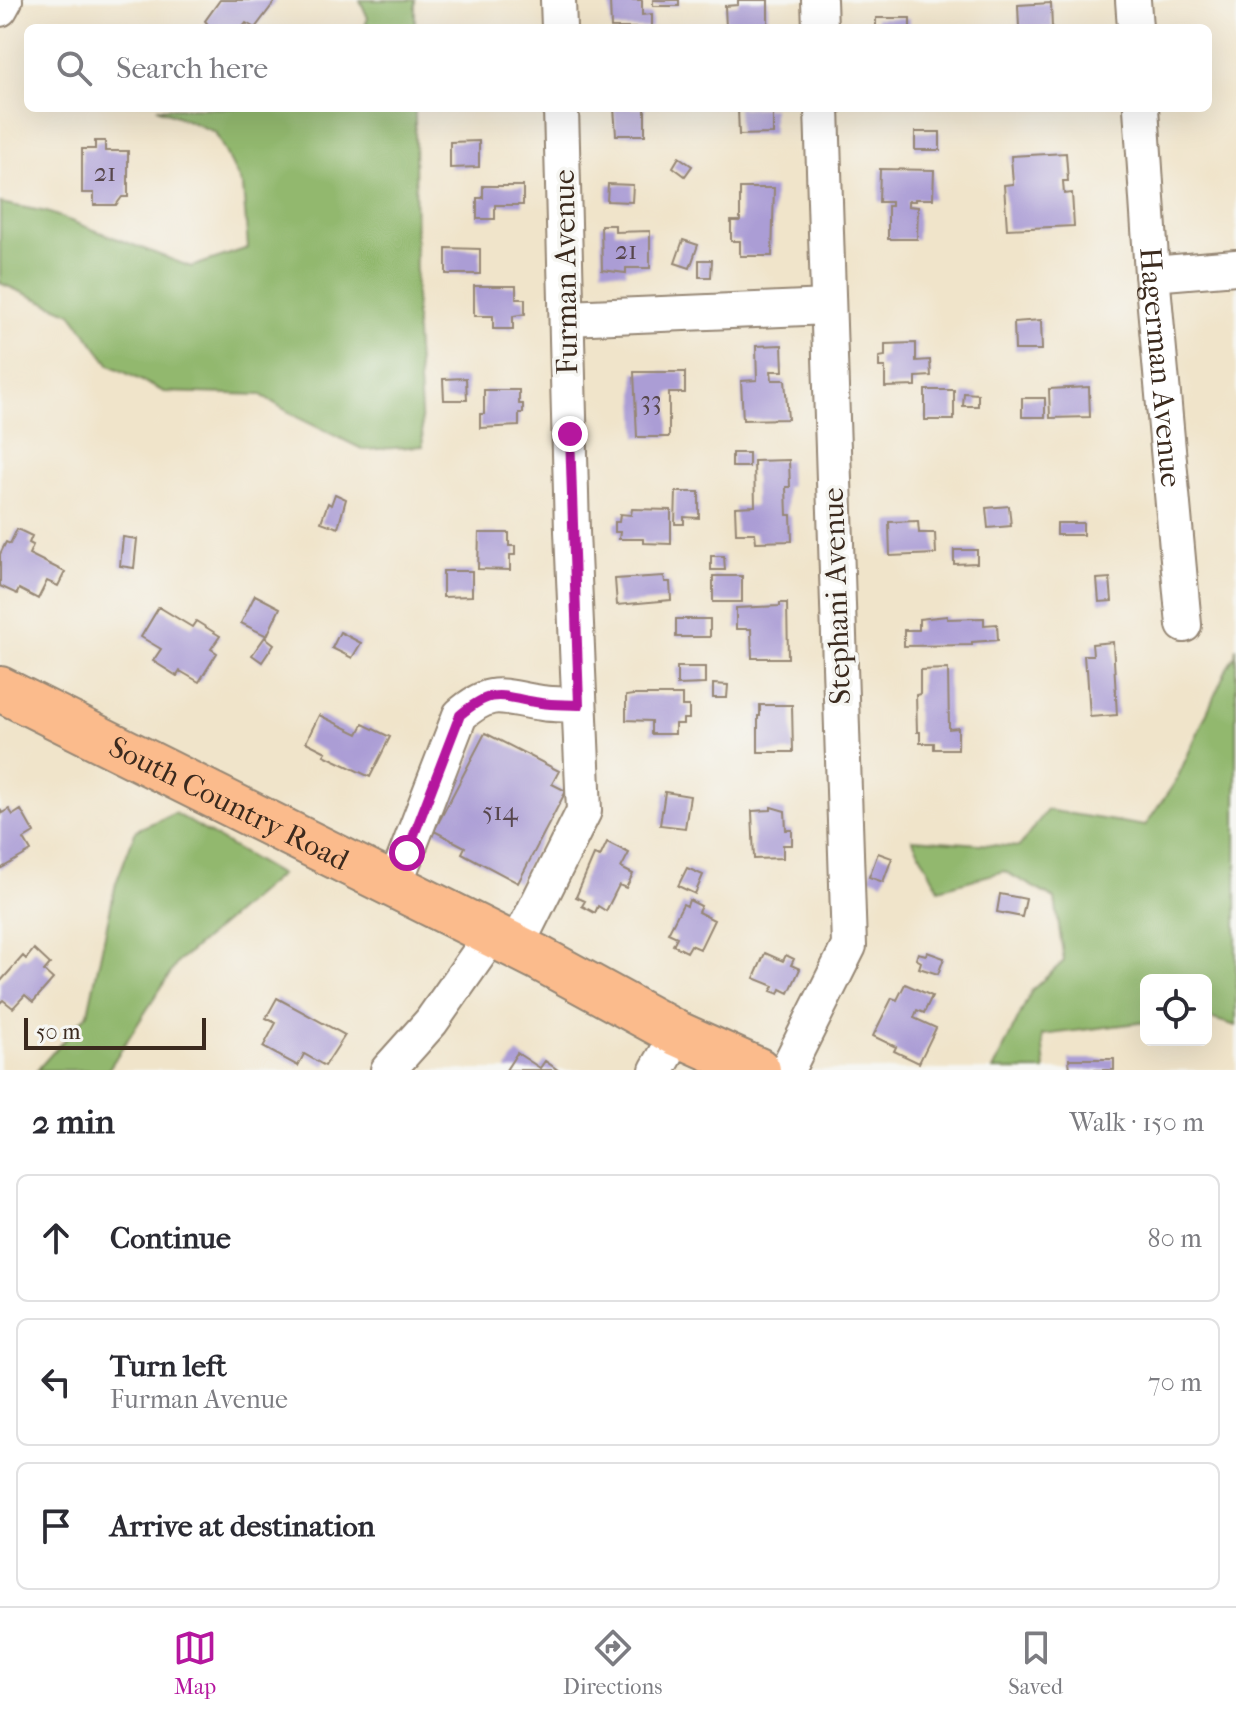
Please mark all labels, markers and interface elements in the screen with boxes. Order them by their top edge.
search box [24,24,1212,112]
icon: search [52,46,96,90]
text: Search here [116,51,268,86]
house number: 21 [94,157,116,188]
street label: Furman Avenue [547,169,585,375]
house number: 21 [615,235,637,266]
street label: Hagerman Avenue [1133,246,1189,489]
house number: 33 [640,385,662,416]
route end [552,416,588,452]
street label: Stephani Avenue [816,487,858,705]
street label: South Country Road [103,729,355,878]
house number: 514 [482,796,519,827]
route start [389,835,425,871]
map controls [1140,974,1212,1046]
button: locate [1140,974,1212,1046]
scale bar [24,1014,206,1050]
text: 50 m [36,1019,81,1045]
text: 2 min [32,1102,115,1142]
text: Walk · 150 m [1069,1107,1204,1138]
icon: ahead [34,1216,78,1260]
text: Continue [110,1221,231,1256]
text: 80 m [1147,1223,1202,1254]
text: Turn left [110,1349,227,1384]
icon: left [34,1360,78,1404]
text: 70 m [1148,1367,1202,1398]
text: Furman Avenue [110,1384,288,1415]
icon: arrive [34,1504,78,1548]
text: Arrive at destination [110,1509,375,1544]
tab: Map [173,1626,217,1700]
tab: Directions [563,1626,662,1700]
tab: Saved [1008,1626,1063,1700]

